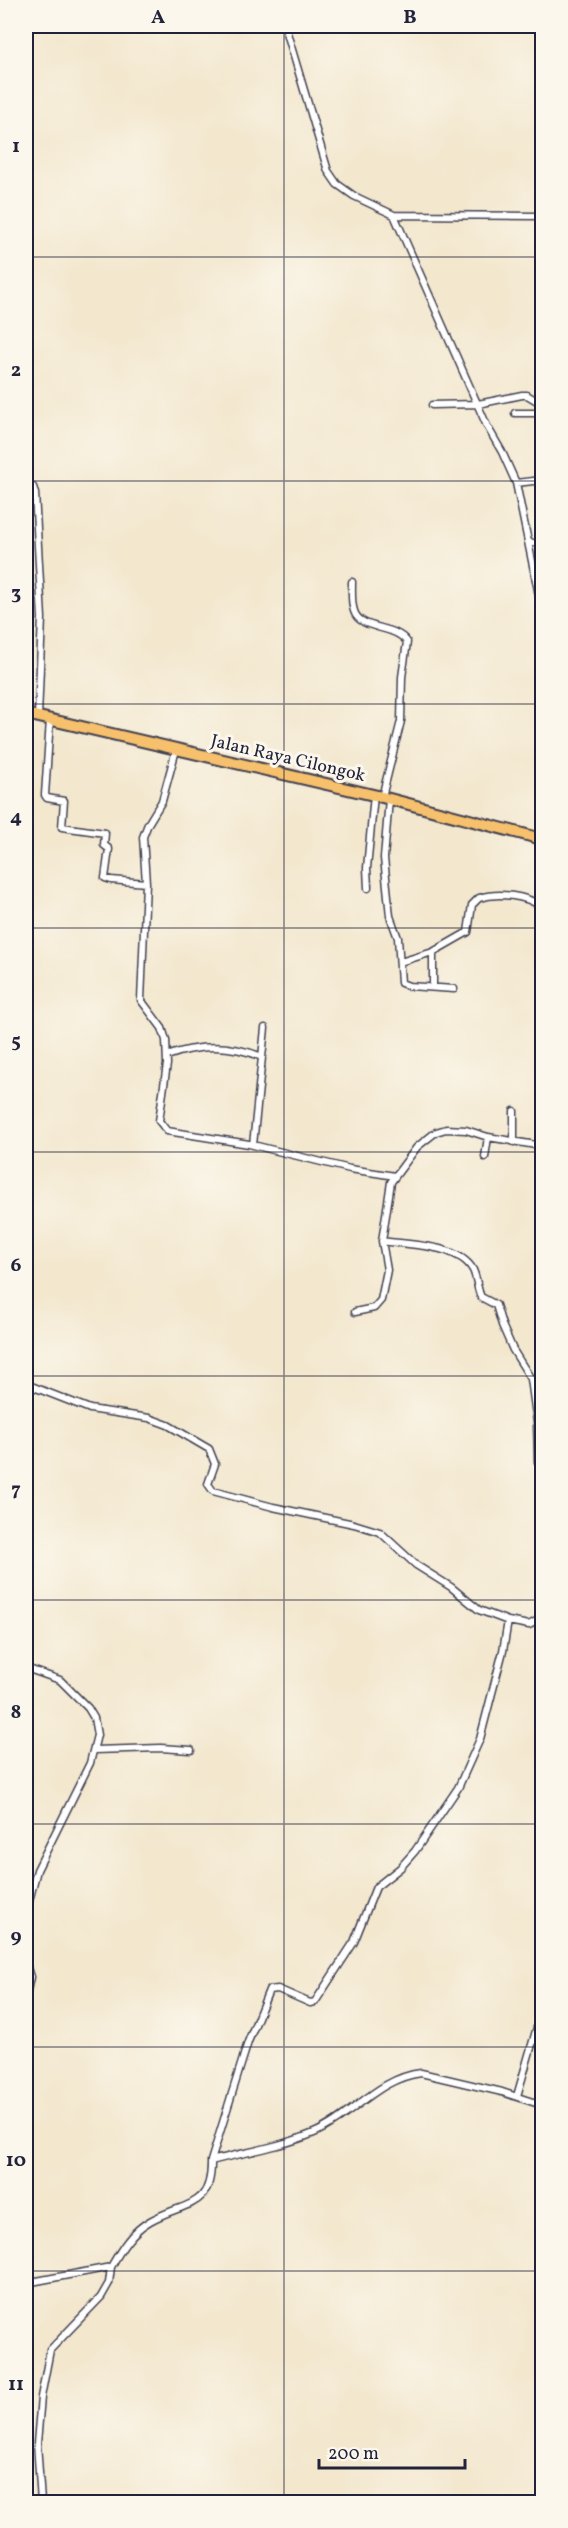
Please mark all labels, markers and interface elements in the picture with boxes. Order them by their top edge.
text: A [151,4,165,32]
text: B [403,4,417,32]
text: 1 [12,133,20,161]
text: 2 [11,357,21,385]
text: 3 [11,580,21,608]
street label: Jalan Raya Cilongok [208,729,368,789]
text: 4 [10,804,22,832]
text: 5 [11,1028,21,1056]
text: 6 [11,1252,22,1280]
text: 7 [11,1476,21,1504]
text: 8 [11,1699,21,1727]
text: 9 [10,1923,22,1951]
text: 10 [6,2147,26,2175]
text: 11 [8,2371,24,2399]
scale bar [319,2432,464,2470]
text: 200 m [328,2442,379,2467]

